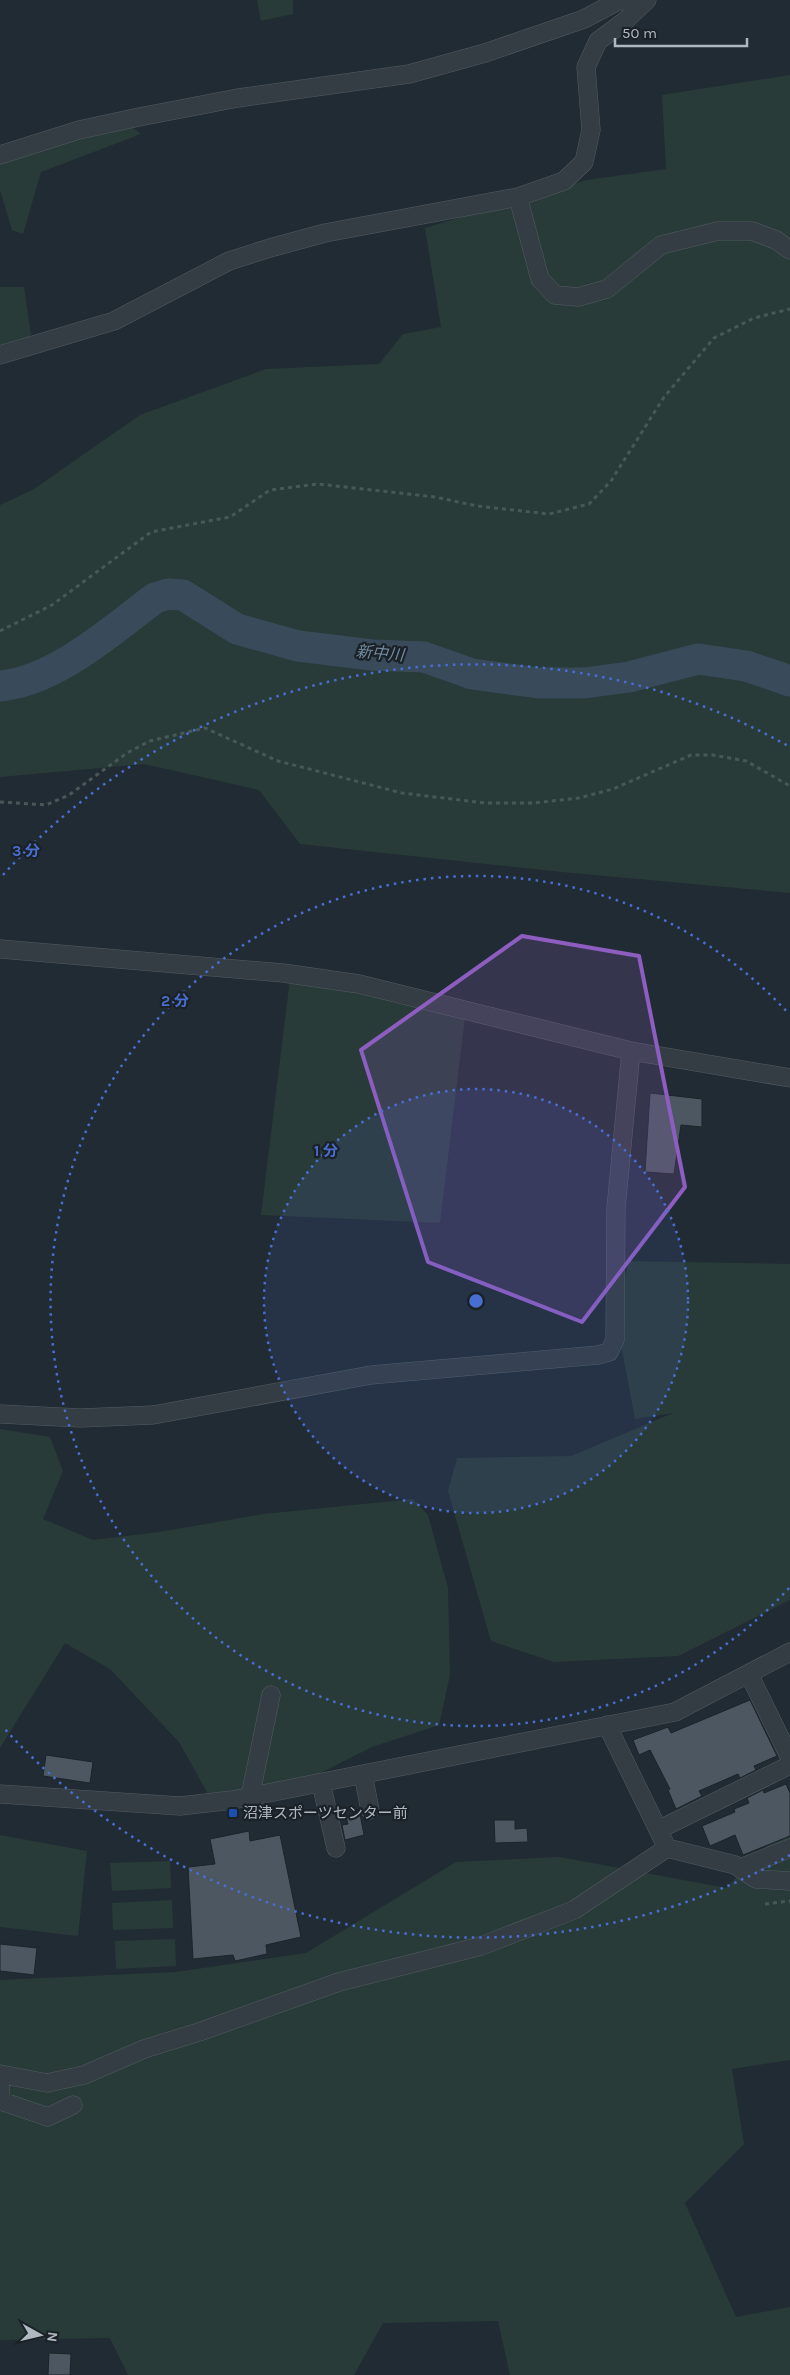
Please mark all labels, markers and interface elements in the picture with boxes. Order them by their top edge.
scale bar [615,15,748,47]
text: 50 m [622,24,657,42]
water label: 新中川 [355,641,407,665]
text: 3 分 [12,842,40,860]
text: 2 分 [161,992,189,1010]
text: 1 分 [314,1142,338,1160]
centre of rings [467,1292,485,1310]
place label: 沼津スポーツセンター前 [243,1804,408,1822]
marker: 沼津スポーツセンター前 [227,1807,239,1819]
north arrow [15,2310,65,2360]
text: N [43,2331,61,2343]

